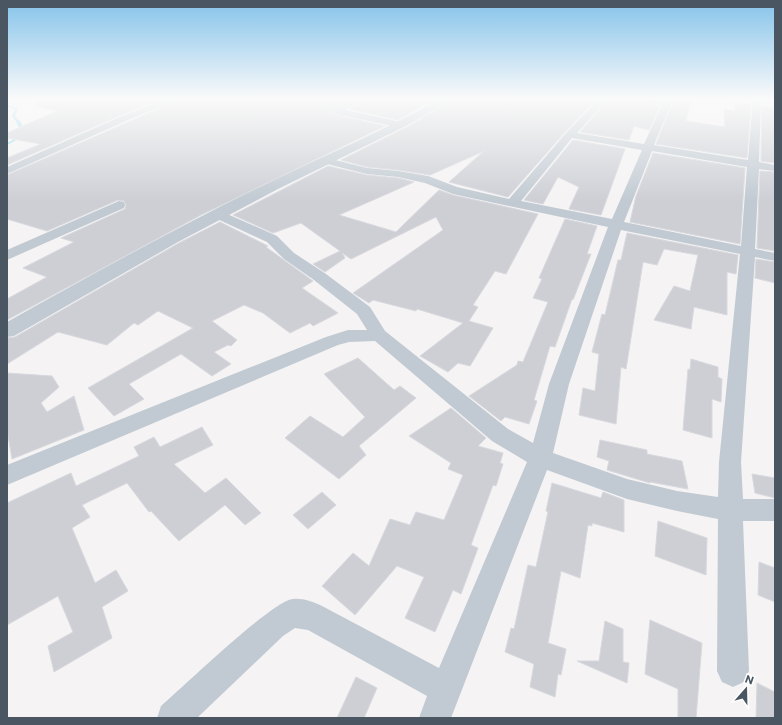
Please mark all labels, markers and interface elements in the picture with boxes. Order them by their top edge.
north arrow [726,669,766,709]
text: N [743,672,756,687]

